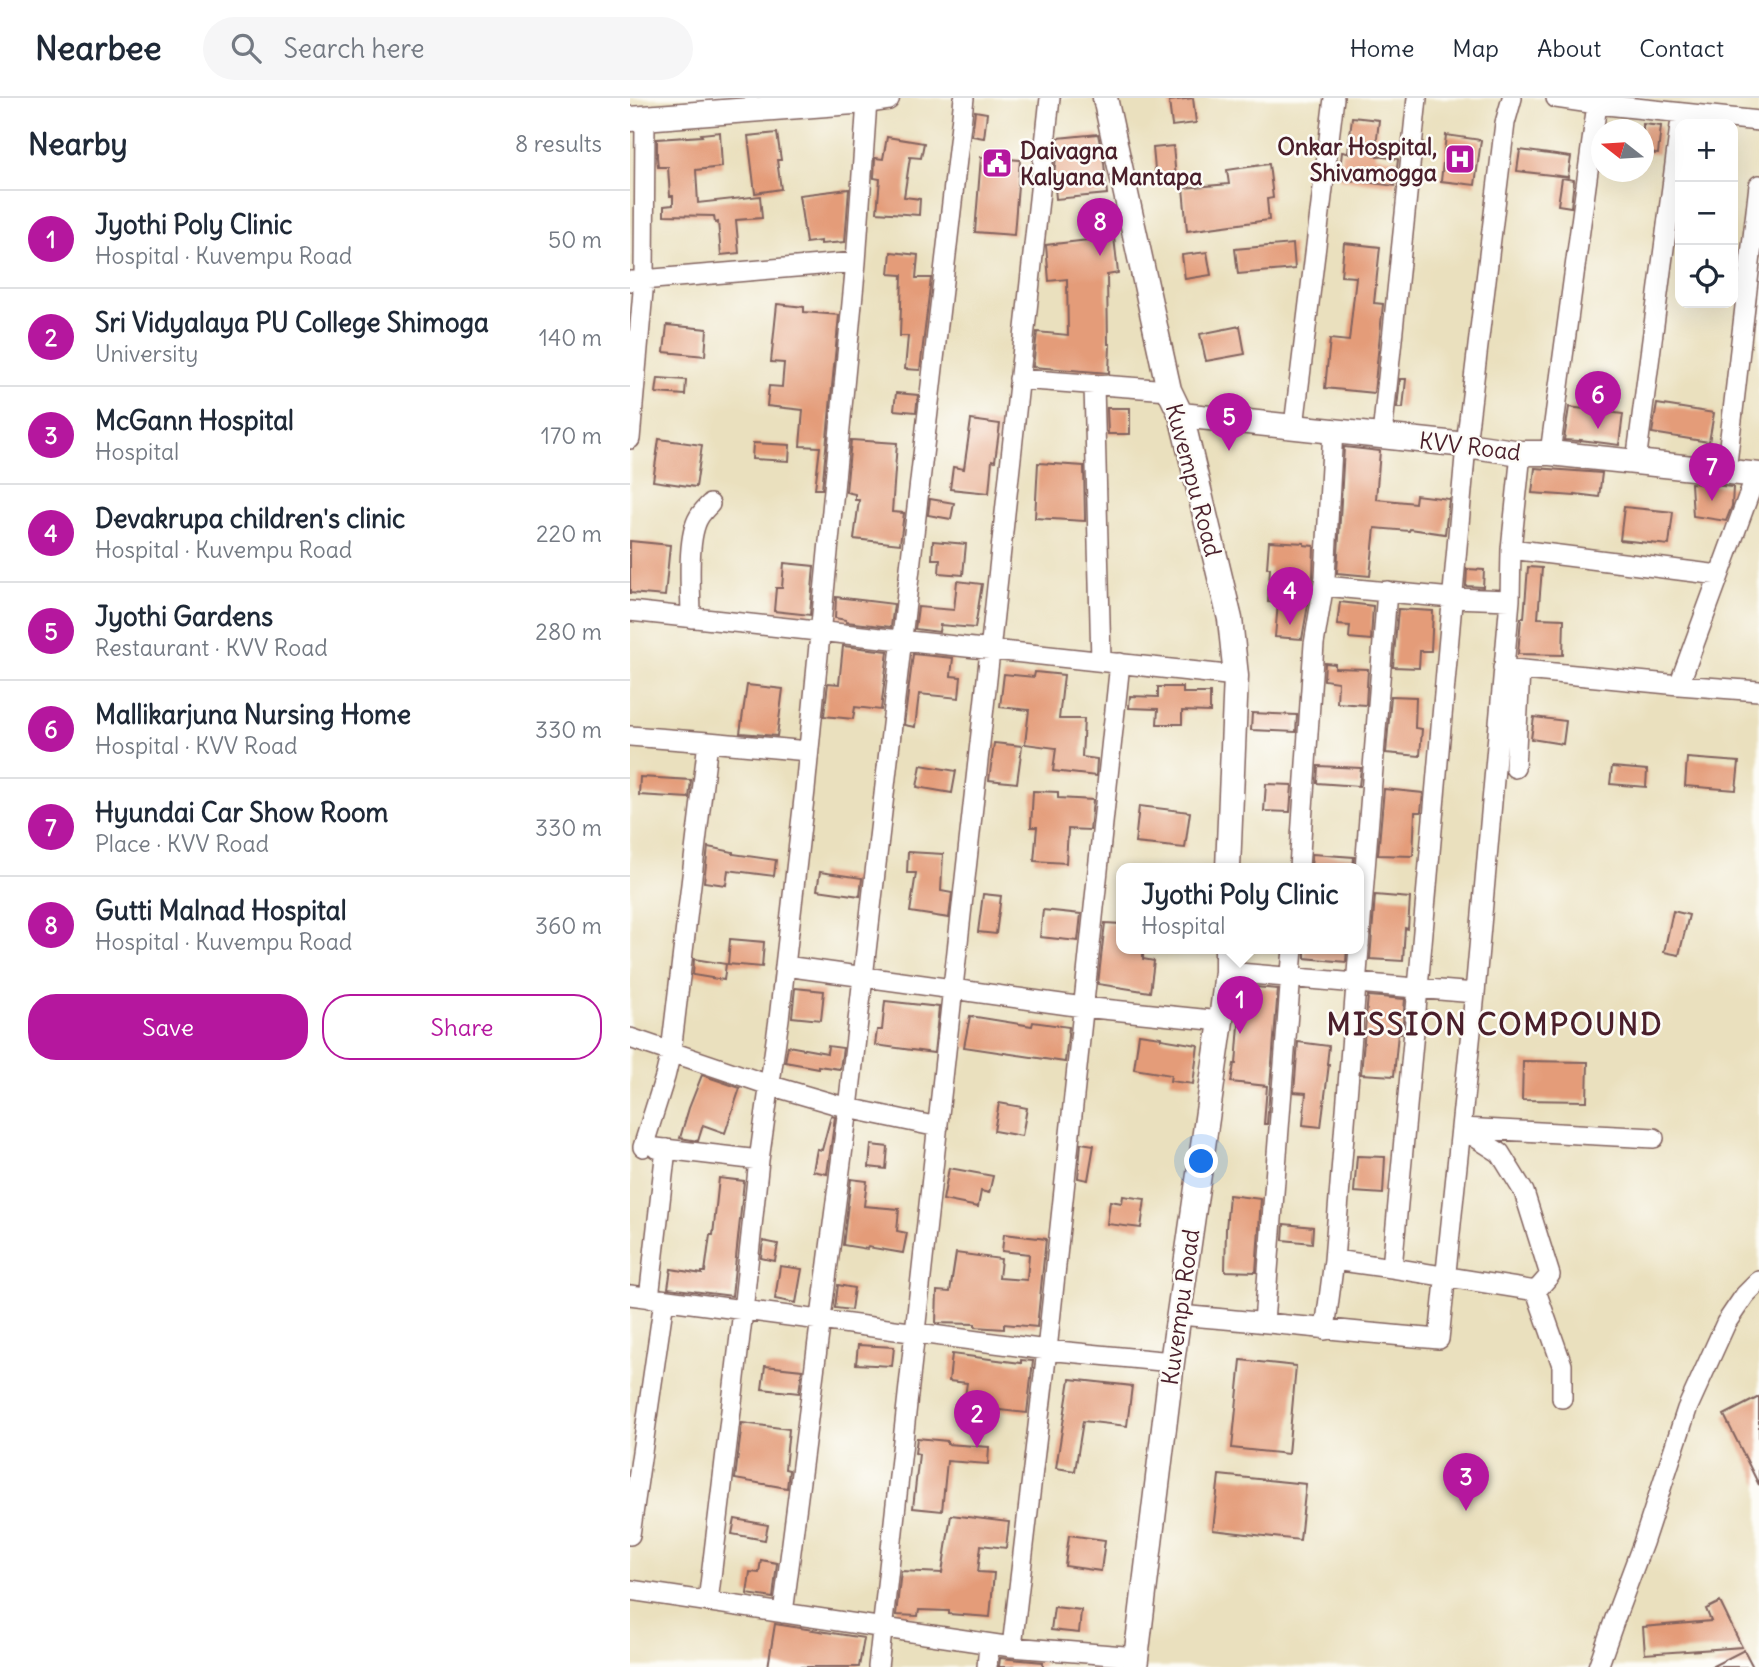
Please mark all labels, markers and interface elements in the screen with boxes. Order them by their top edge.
search box [203,17,693,80]
text: Nearbee [35,27,161,69]
icon: search [227,29,265,67]
text: Search here [283,32,424,65]
text: Home [1350,33,1414,63]
text: Map [1452,33,1499,63]
text: About [1537,33,1601,63]
text: Contact [1639,33,1724,63]
north arrow [1591,119,1654,182]
map controls [1675,119,1738,308]
button: + [1675,119,1738,182]
text: Nearby [28,125,128,163]
text: 8 results [515,129,602,158]
place label: Onkar Hospital, Shivamogga [1277,132,1437,187]
place label: Daivagna Kalyana Mantapa [1020,136,1202,191]
hospital icon: Onkar Hospital, Shivamogga [1443,142,1477,176]
public building icon: Daivagna Kalyana Mantapa [980,146,1014,180]
button: − [1675,182,1738,245]
pin: 8 [1077,198,1123,256]
text: Jyothi Poly Clinic [95,208,293,241]
text: 1 [46,225,56,254]
text: 50 m [548,225,602,254]
text: Hospital · Kuvempu Road [95,241,352,270]
button: locate [1675,245,1738,308]
text: Sri Vidyalaya PU College Shimoga [95,306,489,339]
text: 2 [45,323,57,352]
text: 140 m [539,323,602,352]
text: University [95,339,198,368]
pin: 6 [1575,371,1621,429]
pin: 5 [1206,393,1252,451]
street label: Kuvempu Road [1160,400,1228,560]
text: McGann Hospital [95,404,294,437]
text: 3 [44,421,58,450]
text: 170 m [541,421,602,450]
street label: KVV Road [1417,425,1523,467]
text: Hospital [95,437,179,466]
pin: 7 [1689,443,1735,501]
text: Devakrupa children's clinic [95,502,405,535]
text: 4 [44,519,58,548]
text: 220 m [536,519,602,548]
text: Hospital · Kuvempu Road [95,535,352,564]
pin: 4 [1267,567,1313,625]
text: Jyothi Gardens [95,600,273,633]
text: 5 [44,617,58,646]
text: 280 m [535,617,602,646]
text: Restaurant · KVV Road [95,633,328,662]
text: Mallikarjuna Nursing Home [95,698,411,731]
text: 6 [44,715,58,744]
text: 330 m [535,715,602,744]
text: Hospital · KVV Road [95,731,298,760]
text: Hyundai Car Show Room [95,796,388,829]
text: 7 [45,813,57,842]
text: 330 m [535,813,602,842]
text: Place · KVV Road [95,829,269,858]
popup [1116,863,1364,954]
text: Jyothi Poly Clinic [1141,878,1339,911]
text: Gutti Malnad Hospital [95,894,347,927]
text: 8 [44,911,58,940]
text: 360 m [535,911,602,940]
text: Hospital [1141,911,1225,940]
text: Hospital · Kuvempu Road [95,927,352,956]
pin: 1 [1217,976,1263,1034]
button: Save [28,994,308,1060]
button: Share [322,994,602,1060]
district label: MISSION COMPOUND [1327,1005,1663,1043]
your location [1184,1144,1218,1178]
street label: Kuvempu Road [1155,1227,1205,1387]
pin: 2 [954,1390,1000,1448]
pin: 3 [1443,1453,1489,1511]

